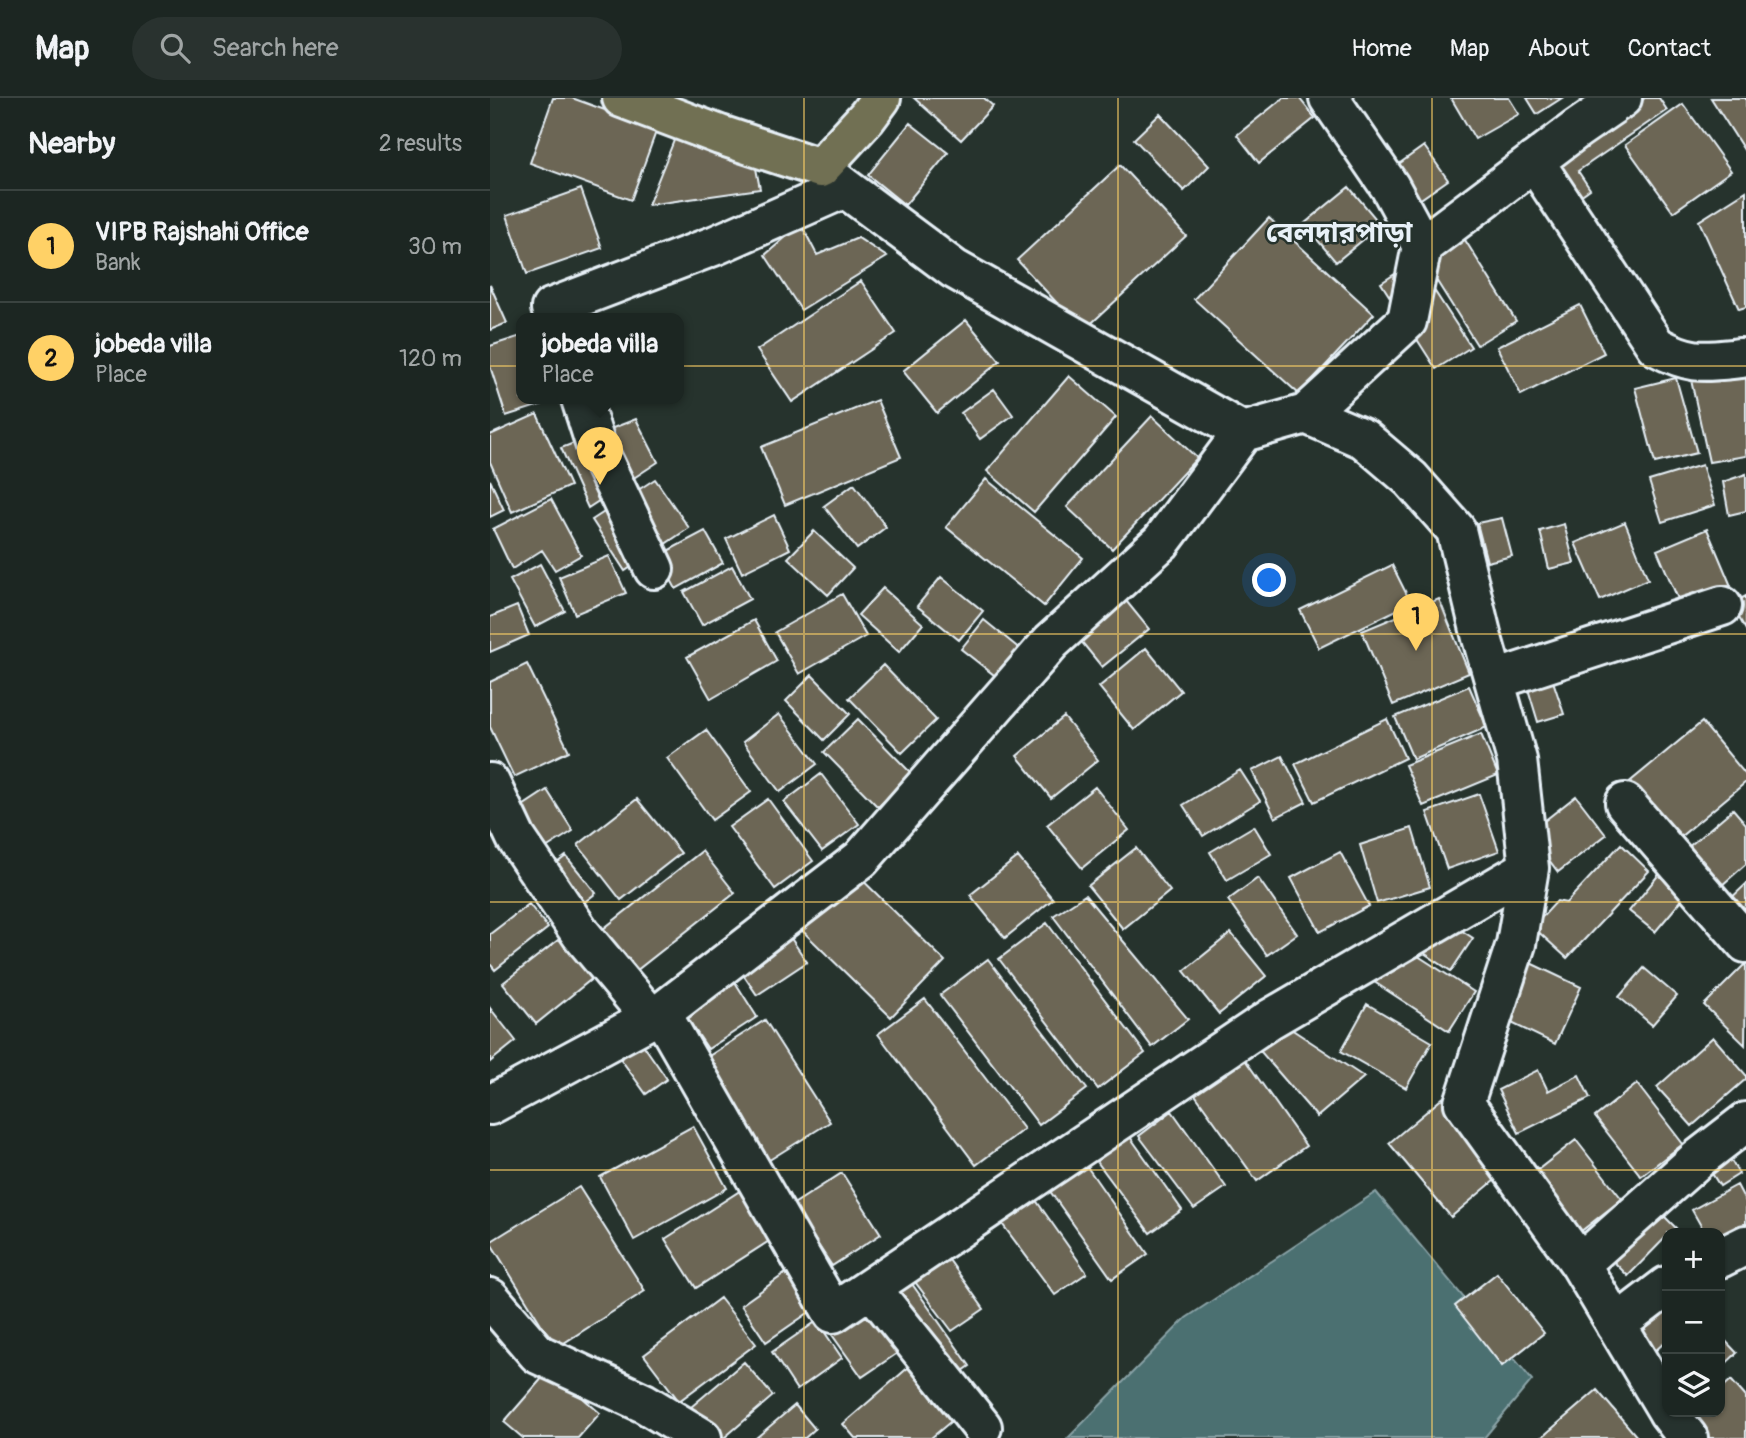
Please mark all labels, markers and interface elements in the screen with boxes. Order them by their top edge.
search box [132,17,622,80]
text: Map [35,28,90,69]
icon: search [156,29,194,67]
text: Search here [212,32,339,64]
text: Home [1351,34,1412,63]
text: Map [1450,34,1490,63]
text: About [1528,34,1590,63]
text: Contact [1628,34,1711,63]
text: Nearby [28,125,115,162]
text: 2 results [379,129,462,158]
text: VIPB Rajshahi Office [95,216,309,248]
district label: বেলদারপাড়া [1266,216,1413,251]
text: 1 [47,232,56,261]
text: 30 m [408,232,462,261]
text: Bank [95,248,141,277]
popup [516,313,684,404]
text: jobeda villa [95,328,212,360]
text: jobeda villa [542,328,658,360]
text: 2 [45,344,57,373]
text: 120 m [399,344,462,373]
text: Place [95,360,147,389]
text: Place [542,360,593,389]
pin: 2 [577,427,623,485]
your location [1252,563,1286,597]
pin: 1 [1393,593,1439,651]
map controls [1662,1228,1725,1417]
button: + [1662,1228,1725,1291]
button: − [1662,1291,1725,1354]
button: layers [1662,1354,1725,1417]

